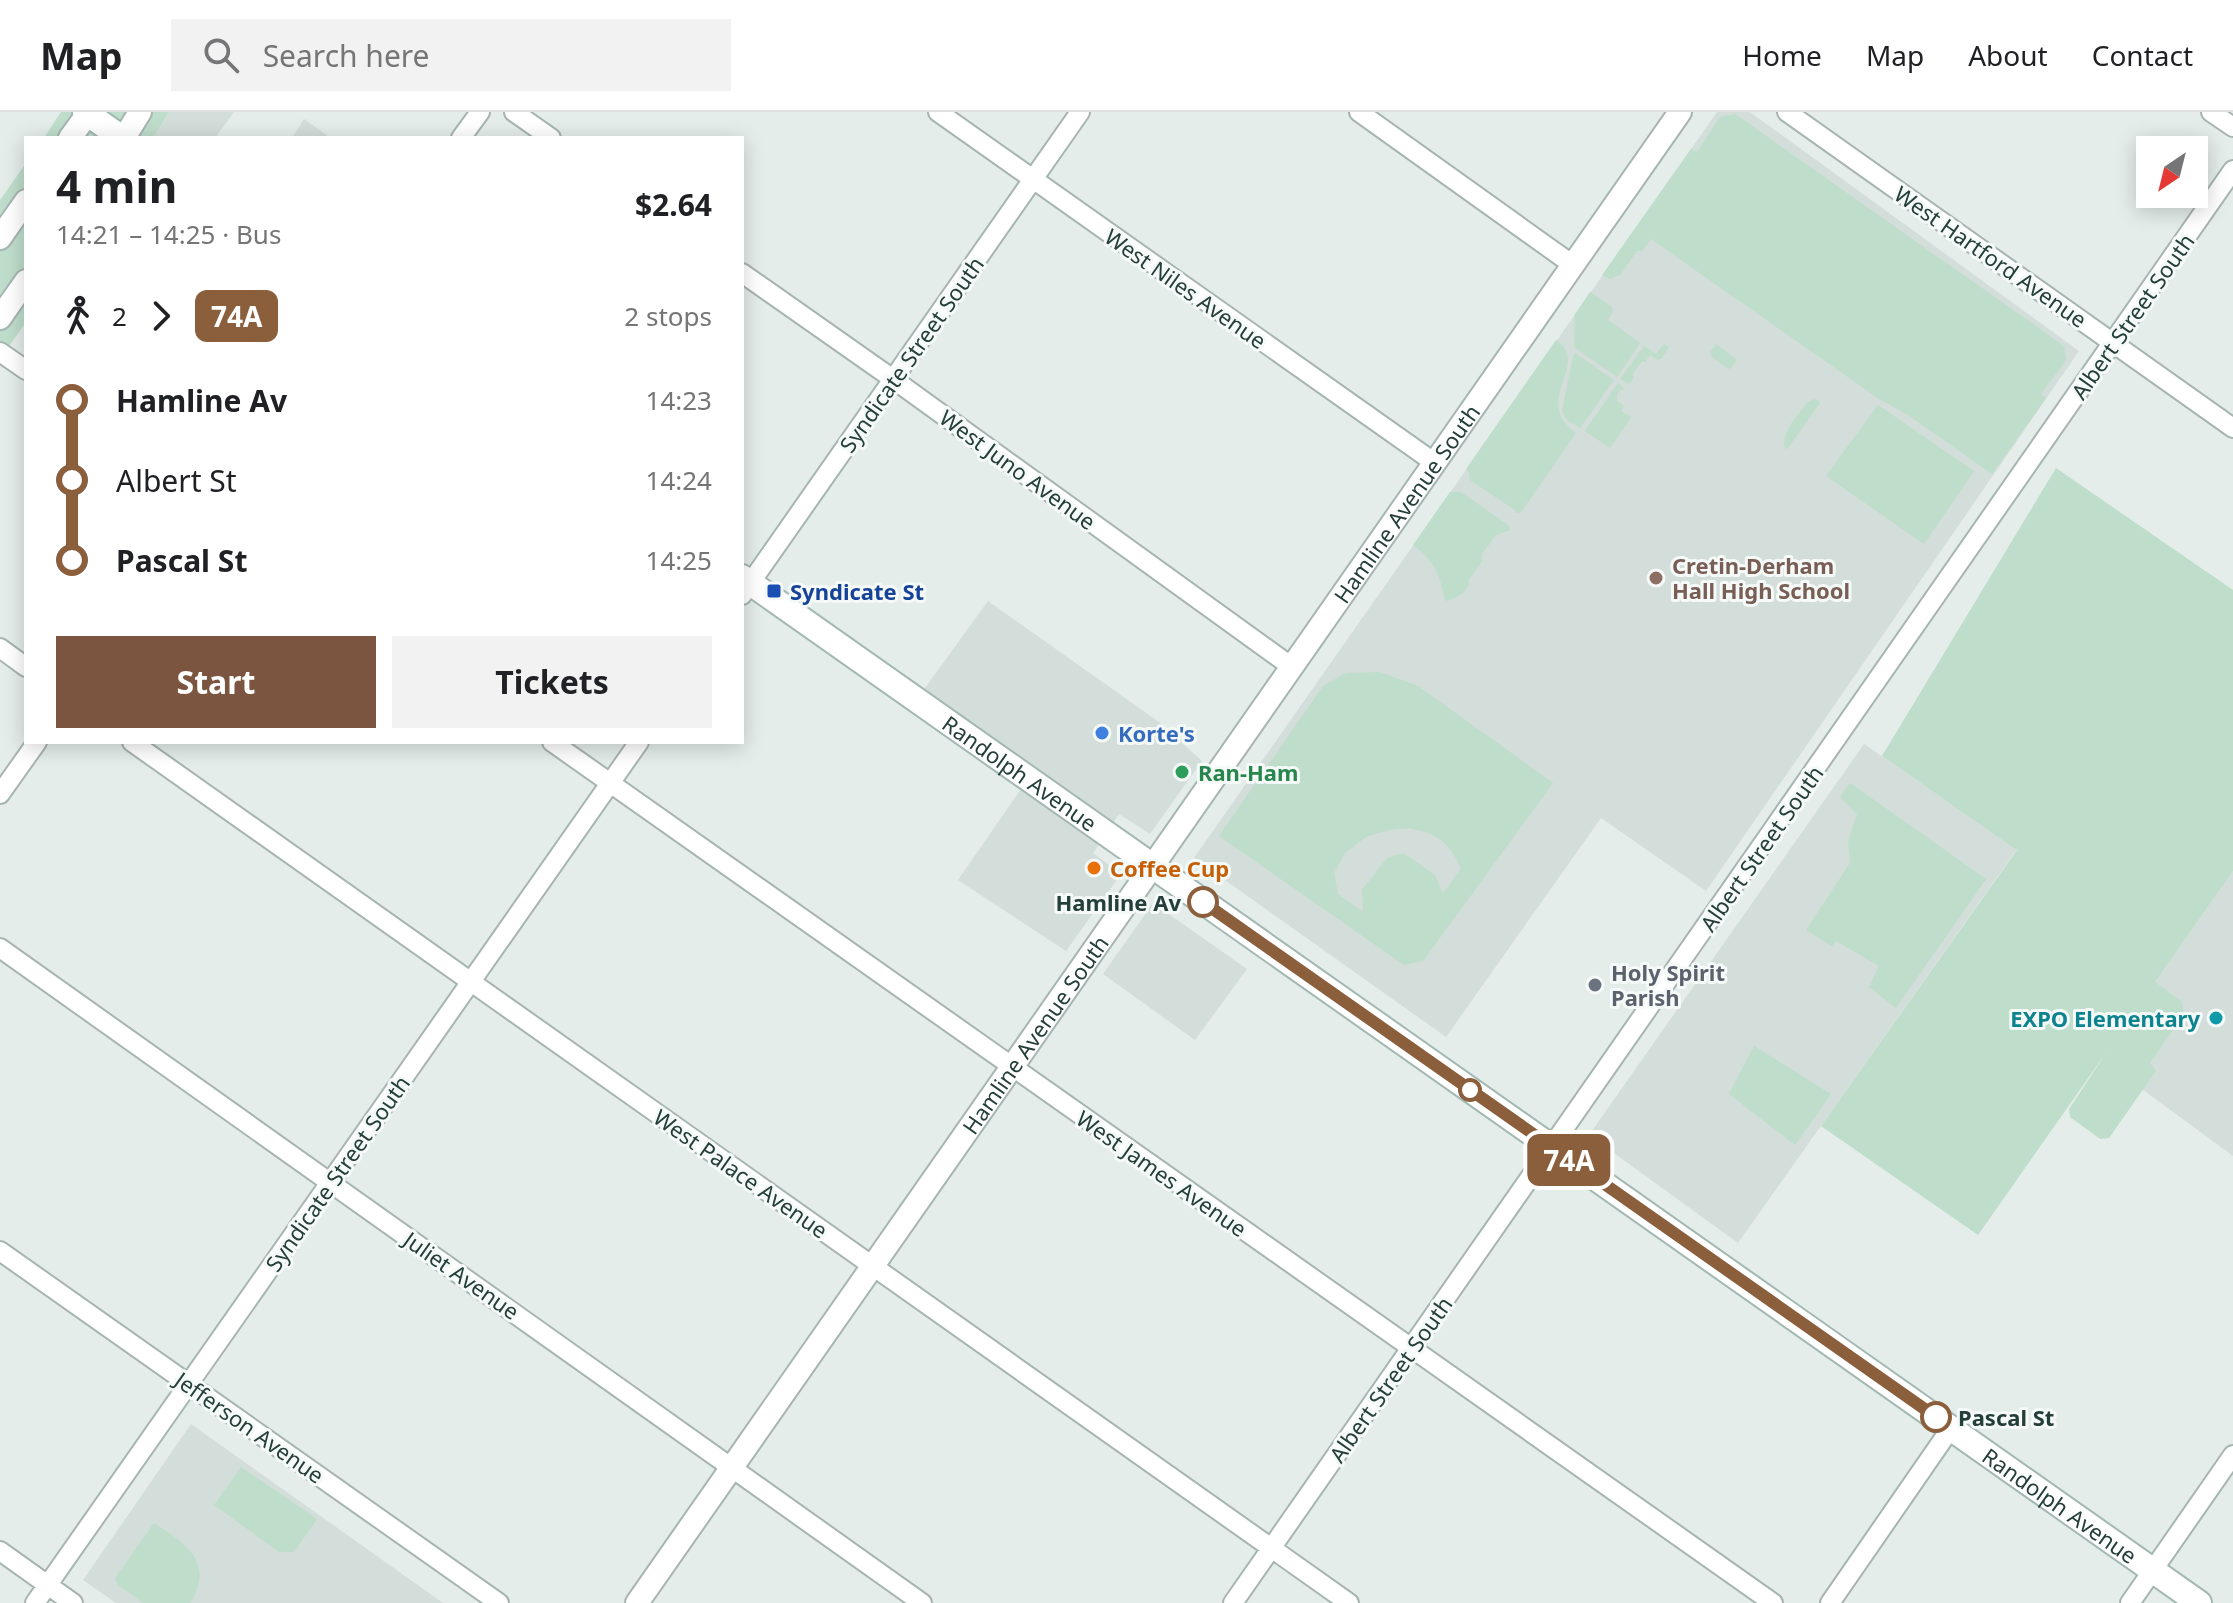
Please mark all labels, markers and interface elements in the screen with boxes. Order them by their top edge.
search box [171,19,731,91]
text: Map [40,29,123,81]
icon: search [199,33,243,77]
text: Search here [263,35,430,76]
text: Home [1742,36,1822,74]
text: Map [1866,36,1924,74]
text: About [1968,36,2048,74]
text: Contact [2092,36,2193,74]
north arrow [2136,136,2208,208]
map controls [2136,136,2208,208]
text: 4 min [56,156,177,216]
street label: West Hartford Avenue [1889,178,2093,334]
text: $2.64 [635,184,712,225]
text: 14:21 – 14:25 · Bus [56,216,281,252]
street label: West Niles Avenue [1099,221,1273,355]
street label: Albert Street South [2063,227,2201,405]
street label: Syndicate Street South [832,250,990,458]
icon: walk [56,294,100,338]
icon: forward [139,294,183,338]
text: 74A [211,297,262,335]
text: 2 [112,298,127,334]
text: 2 stops [624,298,712,334]
text: Hamline Av [116,380,287,421]
text: 14:23 [646,382,712,418]
street label: Hamline Avenue South [1326,398,1486,609]
street label: West Juno Avenue [934,402,1102,536]
text: Albert St [116,460,237,501]
text: 14:24 [646,462,712,498]
text: Pascal St [116,540,247,581]
text: 14:25 [646,542,712,578]
place label: Cretin-Derham Hall High School [1672,550,1850,605]
marker: Cretin-Derham Hall High School [1647,569,1665,587]
place label: Syndicate St [790,576,924,606]
marker: Syndicate St [765,582,783,600]
button: Start [56,636,376,728]
button: Tickets [392,636,712,728]
street label: Randolph Avenue [937,708,1103,838]
place label: Korte's [1118,718,1195,748]
marker: Korte's [1093,724,1111,742]
place label: Ran-Ham [1198,757,1298,787]
street label: Albert Street South [1692,759,1830,937]
marker: Ran-Ham [1173,763,1191,781]
place label: Coffee Cup [1110,853,1229,883]
marker: Coffee Cup [1085,859,1103,877]
place label: Hamline Av [1055,887,1181,917]
marker: Hamline Av [1188,887,1218,917]
street label: Hamline Avenue South [955,929,1115,1140]
place label: Holy Spirit Parish [1611,957,1725,1012]
marker: Holy Spirit Parish [1586,976,1604,994]
place label: EXPO Elementary [2010,1003,2200,1033]
marker: EXPO Elementary [2207,1009,2225,1027]
street label: Syndicate Street South [258,1069,416,1277]
unlabelled marker [1459,1079,1481,1101]
street label: West Palace Avenue [648,1102,834,1244]
street label: West James Avenue [1071,1103,1253,1243]
line badge: 74A [1523,1134,1615,1186]
text: 74A [1543,1141,1595,1179]
street label: Juliet Avenue [397,1223,526,1326]
street label: Albert Street South [1321,1290,1459,1468]
street label: Jefferson Avenue [168,1363,330,1490]
marker: Pascal St [1921,1402,1951,1432]
place label: Pascal St [1958,1402,2054,1432]
street label: Randolph Avenue [1977,1440,2143,1570]

